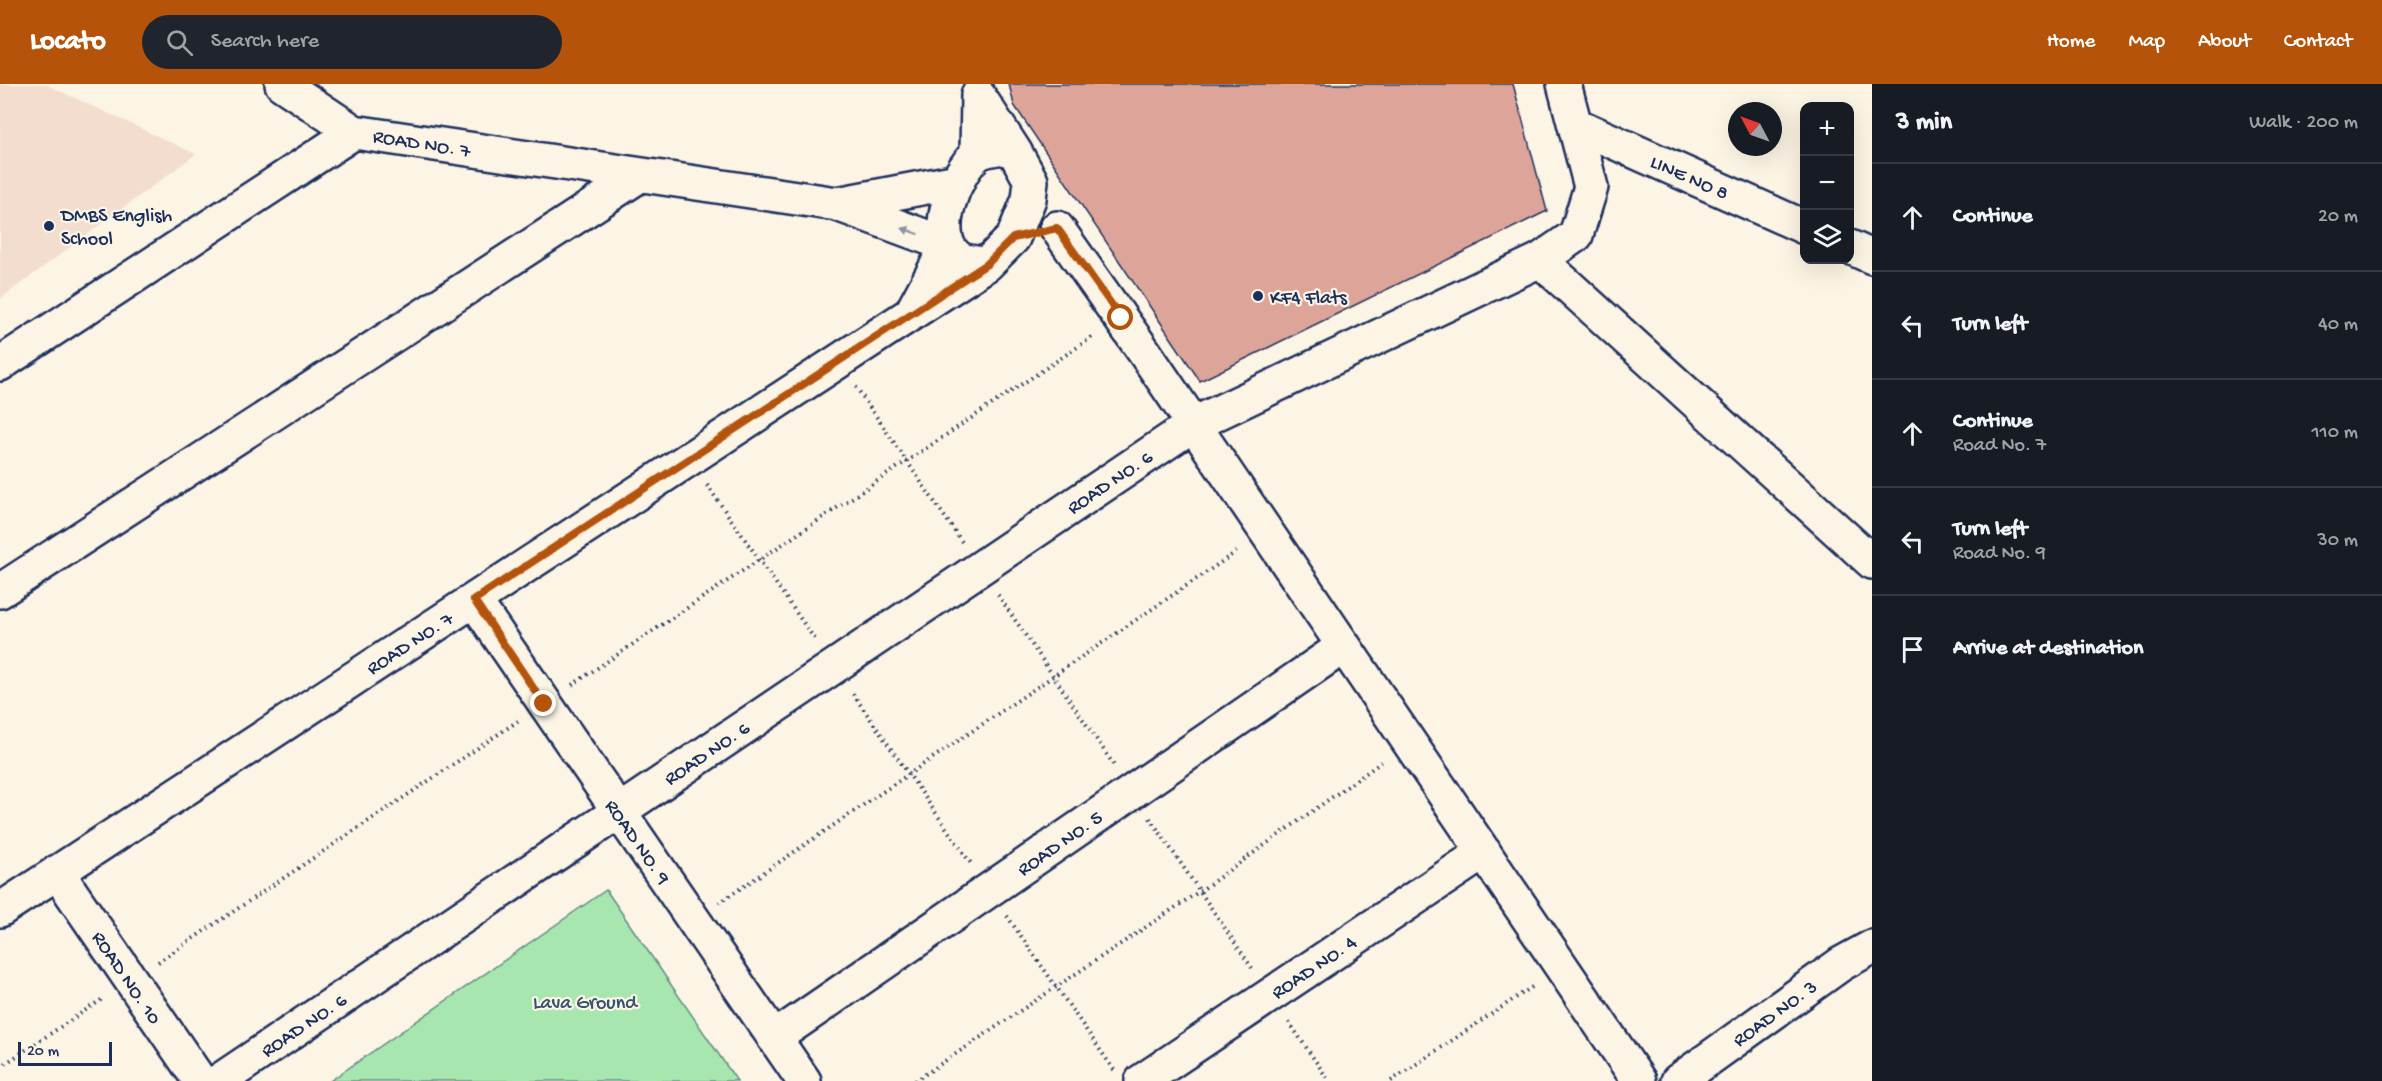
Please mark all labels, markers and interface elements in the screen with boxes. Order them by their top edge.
search box [142,15,562,69]
text: Locato [30,26,106,59]
icon: search [163,26,196,59]
text: Search here [211,29,319,55]
text: Home [2047,30,2095,55]
text: Map [2128,30,2165,55]
text: About [2198,30,2251,55]
text: Contact [2284,30,2352,55]
north arrow [1728,102,1782,156]
map controls [1800,102,1854,264]
button: + [1800,102,1854,156]
text: 3 min [1896,108,1952,139]
text: Walk · 200 m [2249,112,2358,135]
street label: ROAD NO. 7 [371,126,473,165]
street label: LINE NO 8 [1646,152,1731,207]
button: − [1800,156,1854,210]
icon: ahead [1896,201,1929,234]
text: Continue [1953,204,2033,230]
place label: DMBS English School [59,206,173,252]
text: 20 m [2318,206,2358,229]
button: layers [1800,210,1854,264]
marker: DMBS English School [42,219,56,233]
one-way arrow [901,225,919,235]
place label: KF4 Flats [1270,288,1347,311]
marker: KF4 Flats [1251,289,1265,303]
route start [1107,304,1133,330]
icon: left [1896,309,1929,342]
text: Turn left [1953,312,2027,338]
text: 40 m [2318,314,2358,337]
text: Continue [1953,409,2033,435]
icon: ahead [1896,417,1929,450]
text: 110 m [2312,422,2358,445]
text: Road No. 7 [1953,435,2046,458]
street label: ROAD NO. 6 [1064,446,1159,521]
text: Turn left [1953,517,2027,543]
icon: left [1896,525,1929,558]
text: 30 m [2317,530,2358,553]
text: Road No. 9 [1953,543,2046,566]
street label: ROAD NO. 7 [363,608,459,681]
icon: arrive [1896,633,1929,666]
text: Arrive at destination [1953,636,2143,662]
route end [530,690,556,716]
street label: ROAD NO. 6 [661,717,756,792]
street label: ROAD NO. 9 [599,796,674,890]
street label: ROAD NO. 5 [1014,807,1108,883]
street label: ROAD NO. 10 [85,928,165,1030]
street label: ROAD NO. 4 [1268,932,1362,1006]
street label: ROAD NO. 3 [1729,977,1823,1053]
street label: ROAD NO. 6 [258,989,353,1064]
park label: Lava Ground [533,993,639,1016]
scale bar [18,1039,112,1066]
text: 20 m [27,1043,59,1062]

